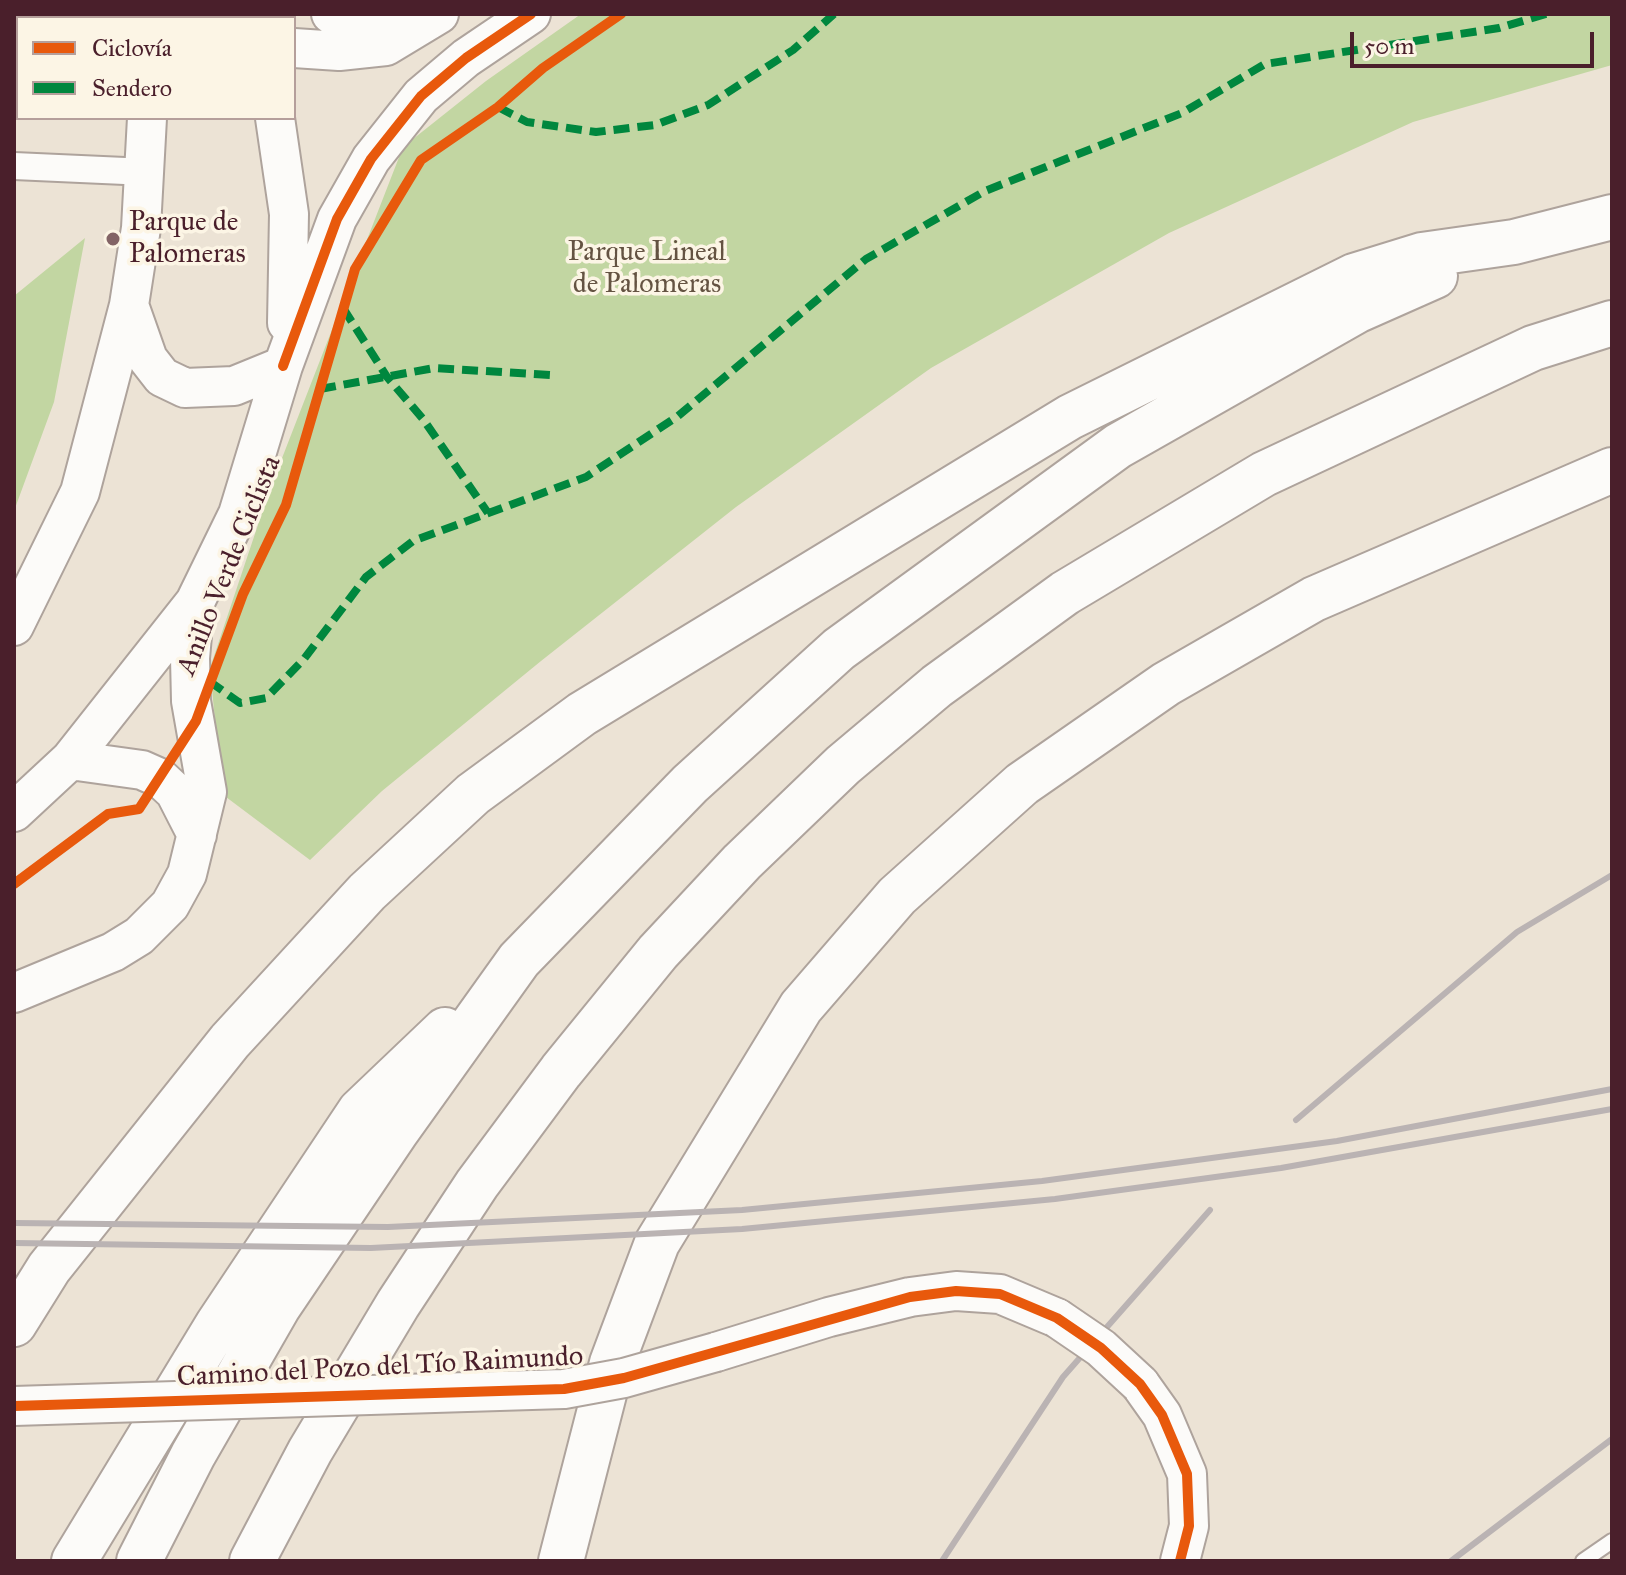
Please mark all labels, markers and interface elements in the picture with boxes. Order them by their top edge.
legend [16,16,296,120]
scale bar [1354,16,1598,66]
text: 50 m [1364,31,1414,61]
text: Ciclovía [92,33,172,63]
text: Sendero [92,73,172,103]
place label: Parque de Palomeras [129,206,246,272]
marker: Parque de Palomeras [104,230,122,248]
park label: Parque Lineal de Palomeras [568,236,726,302]
street label: Anillo Verde Ciclista [171,451,289,681]
street label: Camino del Pozo del Tío Raimundo [176,1341,584,1395]

